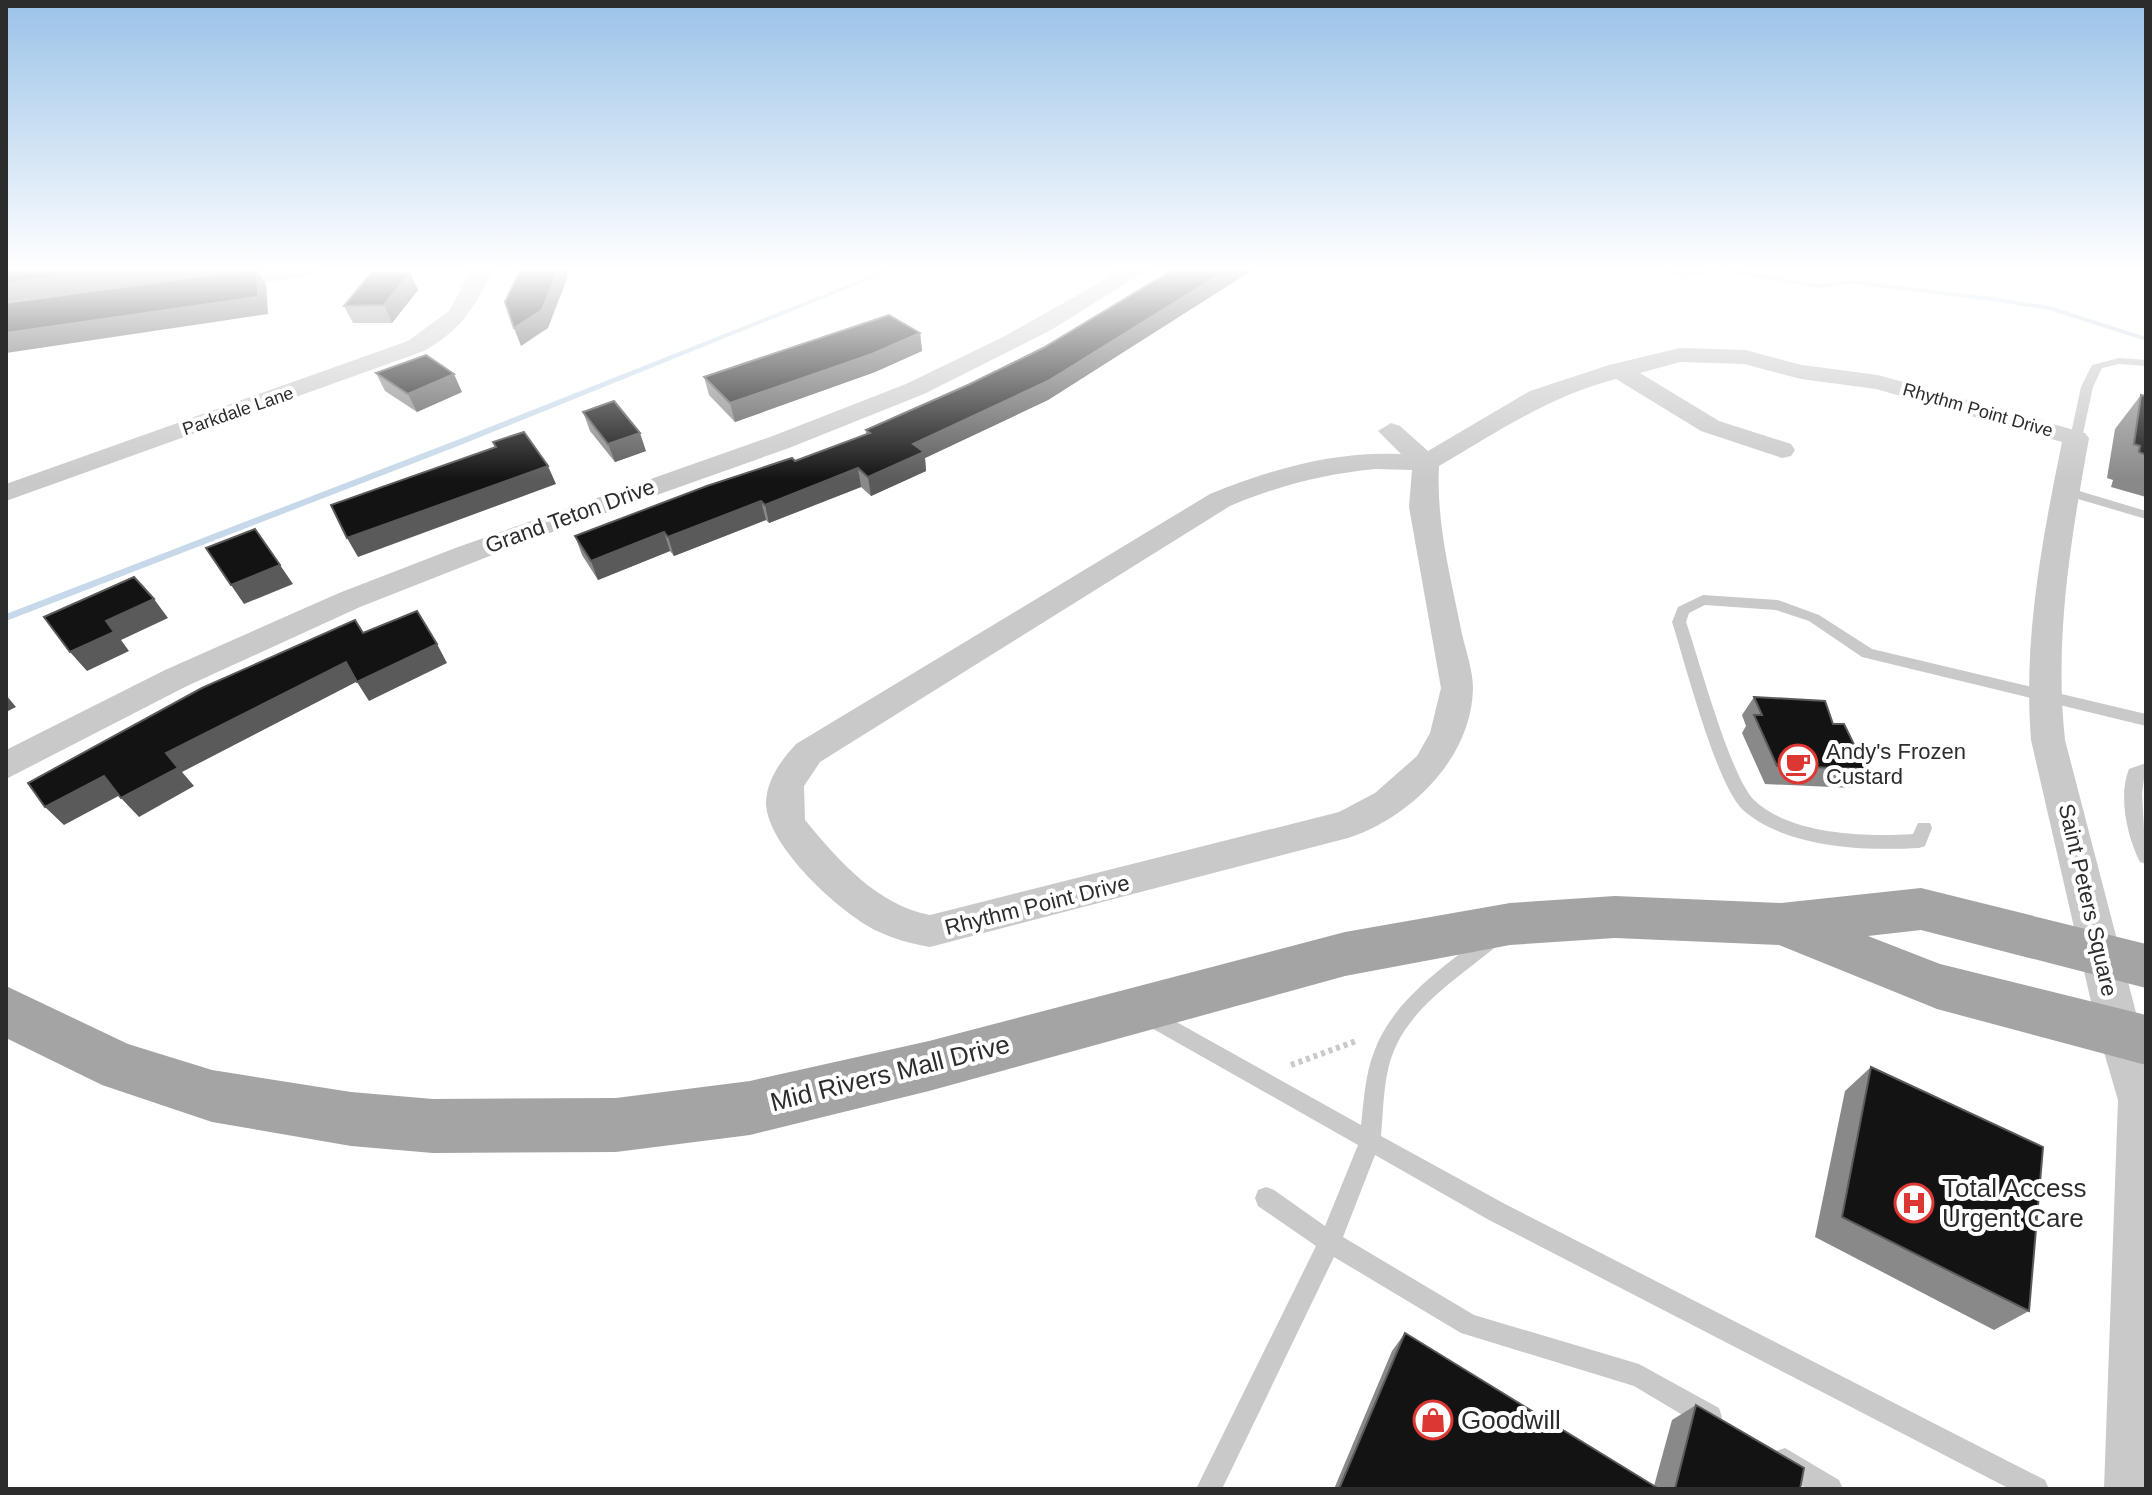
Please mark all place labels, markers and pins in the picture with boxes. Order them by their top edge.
place label: Andy's Frozen Custard [1826,739,1966,789]
cafe icon: Andy's Frozen Custard [1777,743,1819,785]
place label: Total Access Urgent Care [1942,1173,2087,1233]
hospital icon: Total Access Urgent Care [1893,1182,1935,1224]
shop icon: Goodwill [1412,1399,1454,1441]
place label: Goodwill [1461,1405,1561,1435]

